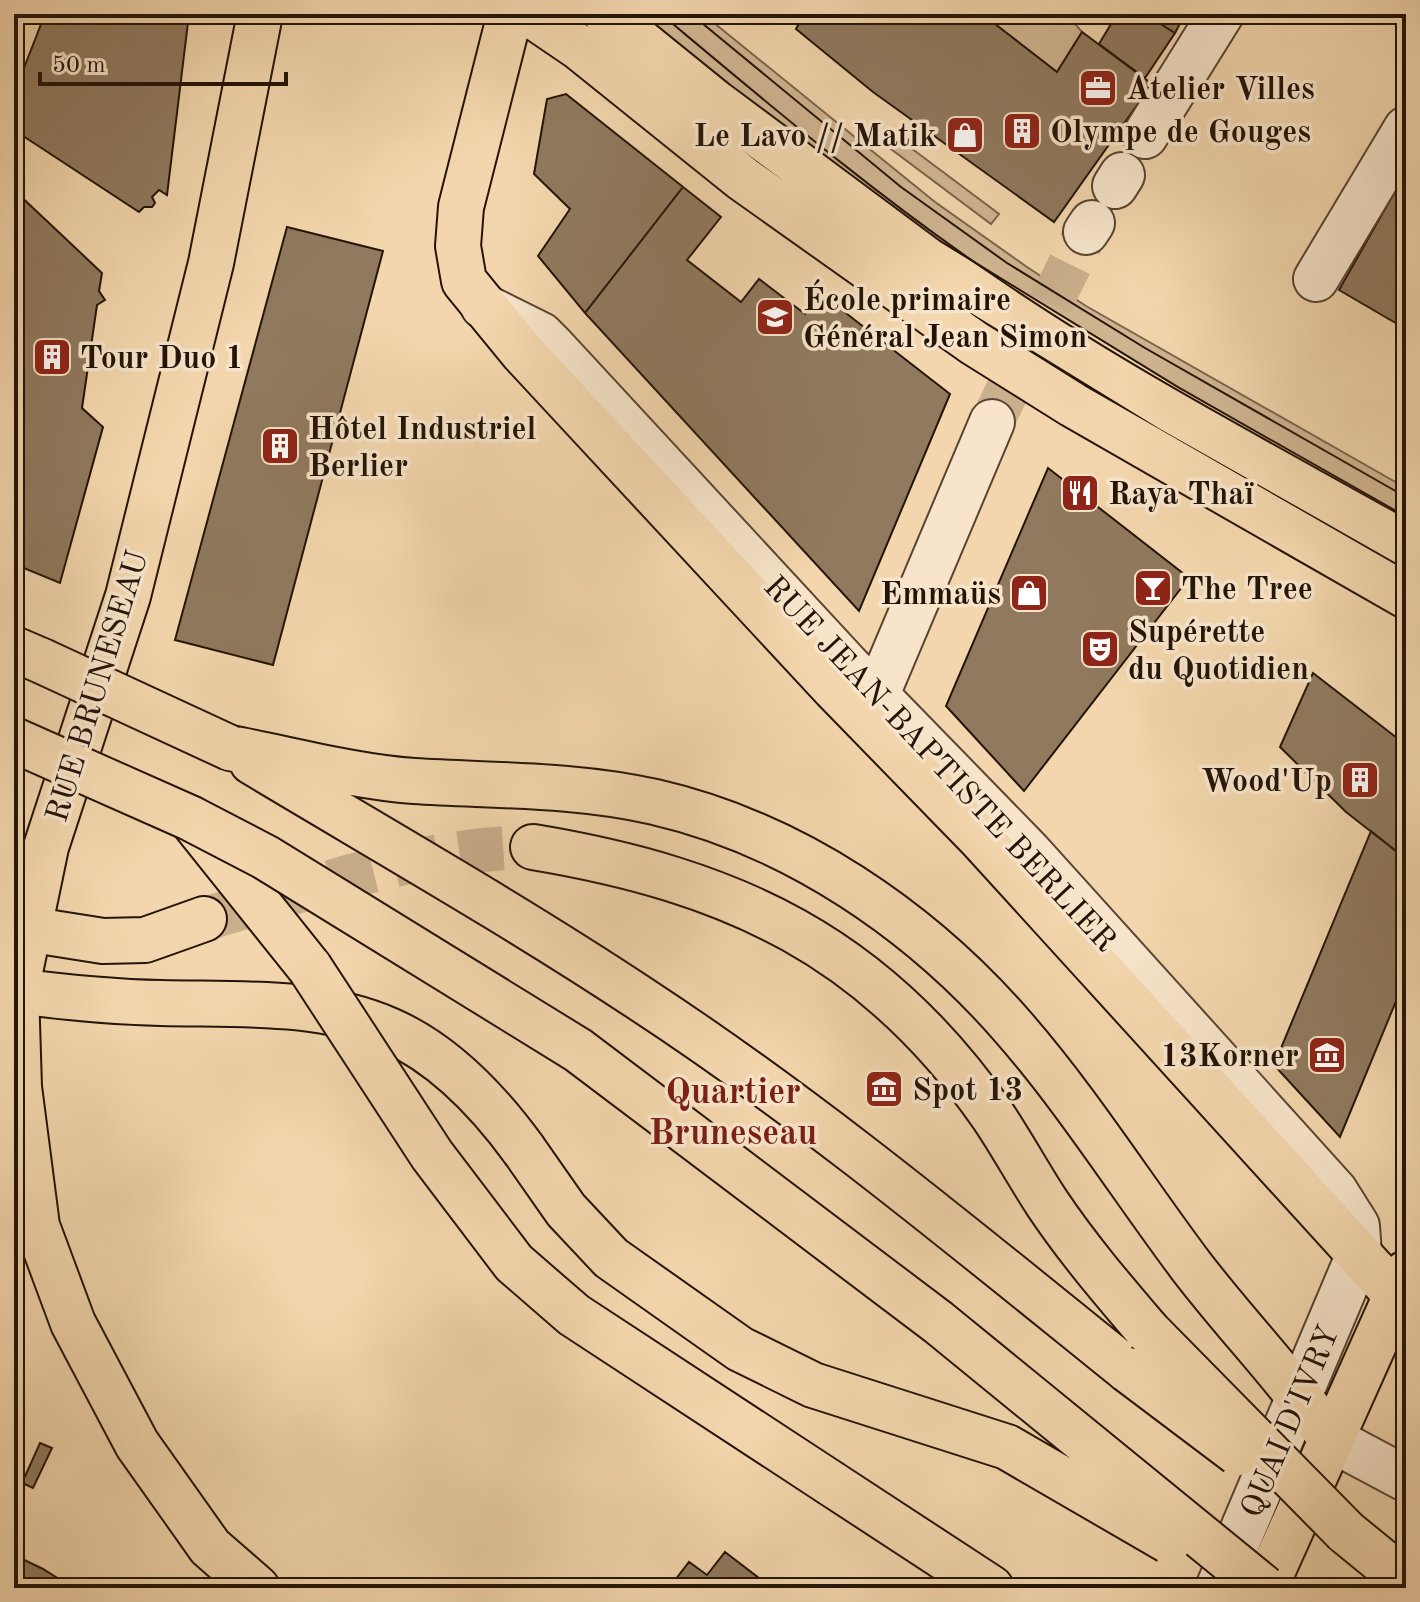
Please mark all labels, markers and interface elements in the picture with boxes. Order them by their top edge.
scale bar [40,36,286,86]
text: 50 m [52,54,106,78]
office icon: Atelier Villes [1077,67,1119,109]
place label: Atelier Villes [1126,75,1315,107]
building icon: Olympe de Gouges [1001,110,1043,152]
shop icon: Le Lavo // Matik [944,114,986,156]
place label: Olympe de Gouges [1050,118,1311,150]
place label: Le Lavo // Matik [694,122,937,154]
place label: École primaire Général Jean Simon [803,279,1087,355]
school or university icon: École primaire Général Jean Simon [754,296,796,338]
building icon: Tour Duo 1 [31,336,73,378]
place label: Tour Duo 1 [80,344,244,376]
place label: Hôtel Industriel Berlier [308,415,537,484]
building icon: Hôtel Industriel Berlier [259,425,301,467]
restaurant icon: Raya Thaï [1059,472,1101,514]
place label: Raya Thaï [1108,480,1255,512]
street label: RUE BRUNESEAU [42,547,155,826]
bar icon: The Tree [1132,567,1174,609]
street label: RUE JEAN-BAPTISTE BERLIER [756,571,1121,959]
shop icon: Emmaüs [1008,572,1050,614]
place label: The Tree [1181,575,1313,607]
place label: Emmaüs [880,580,1001,612]
place label: Supérette du Quotidien [1128,618,1309,687]
theatre icon: Supérette du Quotidien [1079,628,1121,670]
building icon: Wood'Up [1339,759,1381,801]
place label: Wood'Up [1201,767,1332,799]
museum icon: 13Korner [1306,1034,1348,1076]
place label: 13Korner [1160,1042,1299,1074]
museum icon: Spot 13 [863,1068,905,1110]
district label: Quartier Bruneseau [649,1076,817,1153]
place label: Spot 13 [912,1076,1023,1108]
street label: QUAI D'IVRY [1237,1322,1347,1523]

